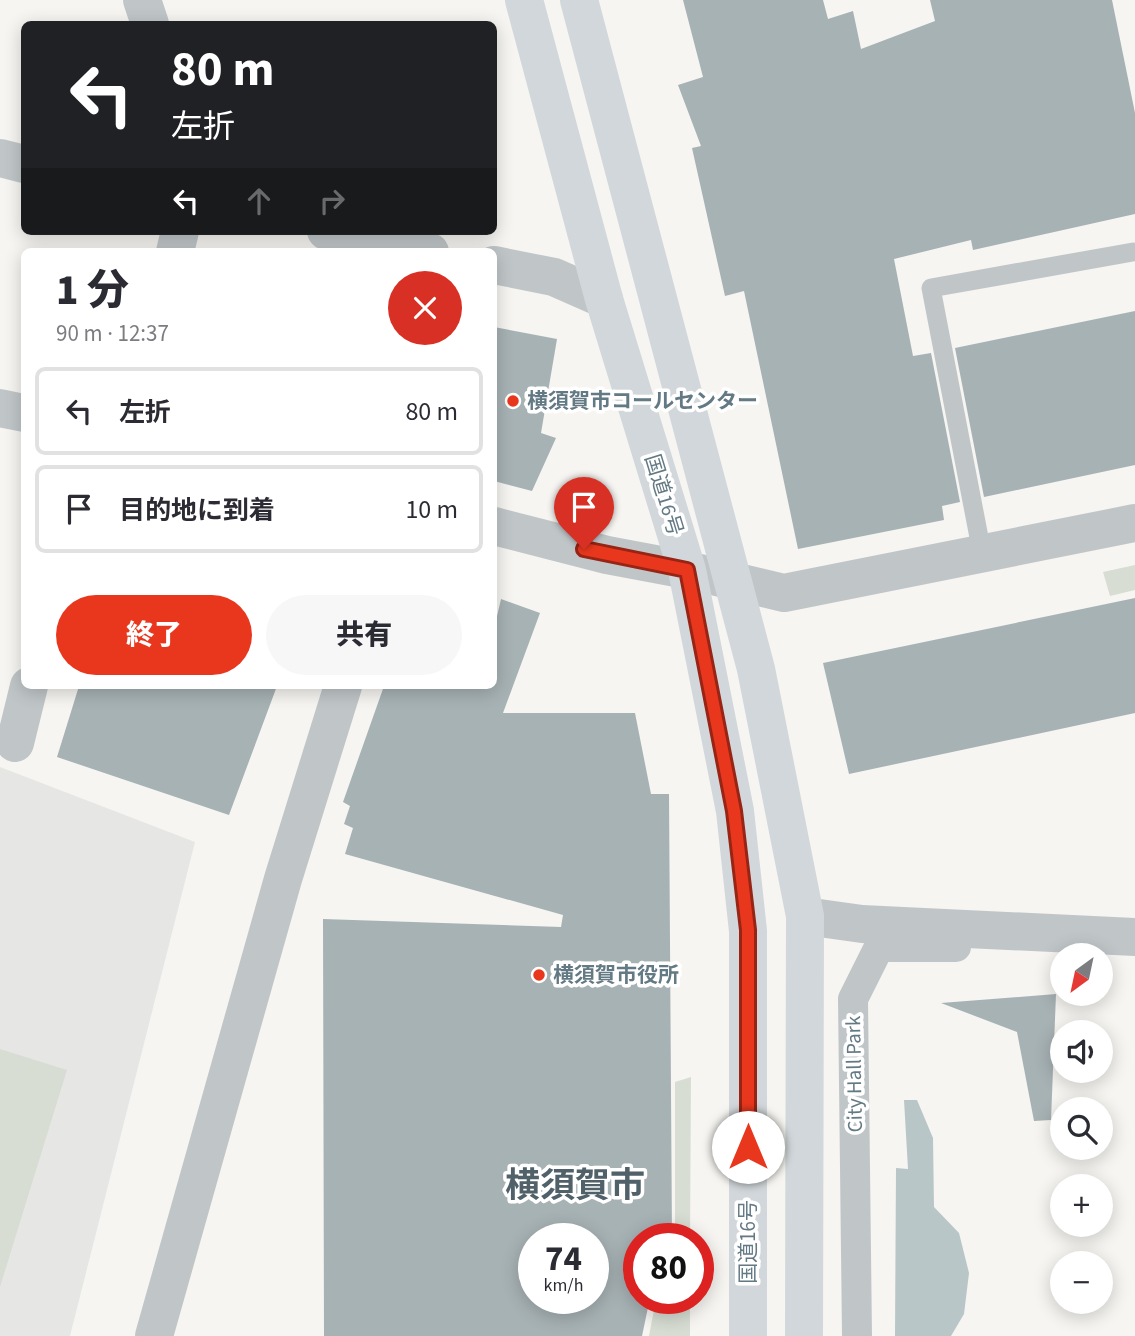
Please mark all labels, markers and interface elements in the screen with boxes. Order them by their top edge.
text: 80 m [171,35,275,105]
icon: left [56,49,147,140]
text: 左折 [171,104,235,150]
icon: left [167,182,205,220]
icon: ahead [240,182,278,220]
icon: right [313,182,351,220]
text: 1 分 [56,261,129,321]
button: close [388,271,462,345]
text: 90 m · 12:37 [56,317,169,350]
place label: 横須賀市コールセンター [527,386,758,416]
icon: left [60,392,98,430]
text: 80 m [405,393,458,430]
marker: 横須賀市コールセンター [505,393,521,409]
text: 左折 [119,394,171,431]
street label: 国道16号 [637,451,691,539]
pin [554,477,614,549]
icon: arrive [565,488,603,526]
icon: arrive [60,490,98,528]
text: 10 m [405,491,458,528]
text: 目的地に到着 [119,492,275,529]
button: 終了 [56,595,252,675]
button: 共有 [266,595,462,675]
north arrow [1050,943,1113,1006]
map controls [1050,943,1113,1314]
place label: 横須賀市役所 [553,960,679,990]
marker: 横須賀市役所 [531,967,547,983]
street label: City Hall Park [838,1015,870,1133]
button: sound [1050,1020,1113,1083]
button: search [1050,1097,1113,1160]
position arrow [711,1110,785,1184]
district label: 横須賀市 [505,1161,645,1211]
button: + [1050,1174,1113,1237]
street label: 国道16号 [733,1200,763,1284]
speed limit sign: 80 [623,1223,714,1314]
text: 74 [545,1234,582,1284]
button: − [1050,1251,1113,1314]
text: km/h [544,1273,583,1298]

